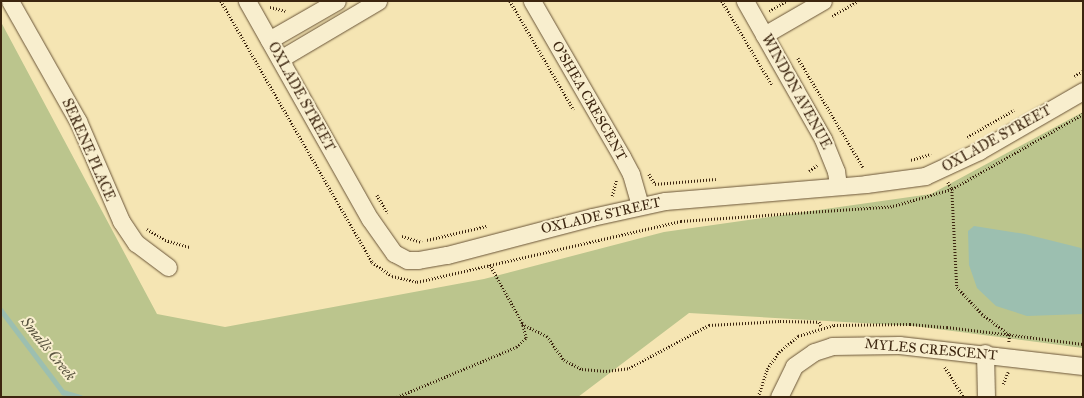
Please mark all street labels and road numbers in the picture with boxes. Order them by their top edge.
street label: WINDON AVENUE [757,32,835,152]
street label: O'SHEA CRESCENT [548,38,630,164]
street label: OXLADE STREET [264,39,338,155]
street label: SERENE PLACE [58,96,118,204]
street label: OXLADE STREET [939,102,1055,176]
street label: OXLADE STREET [539,194,663,238]
street label: MYLES CRESCENT [864,336,998,364]

